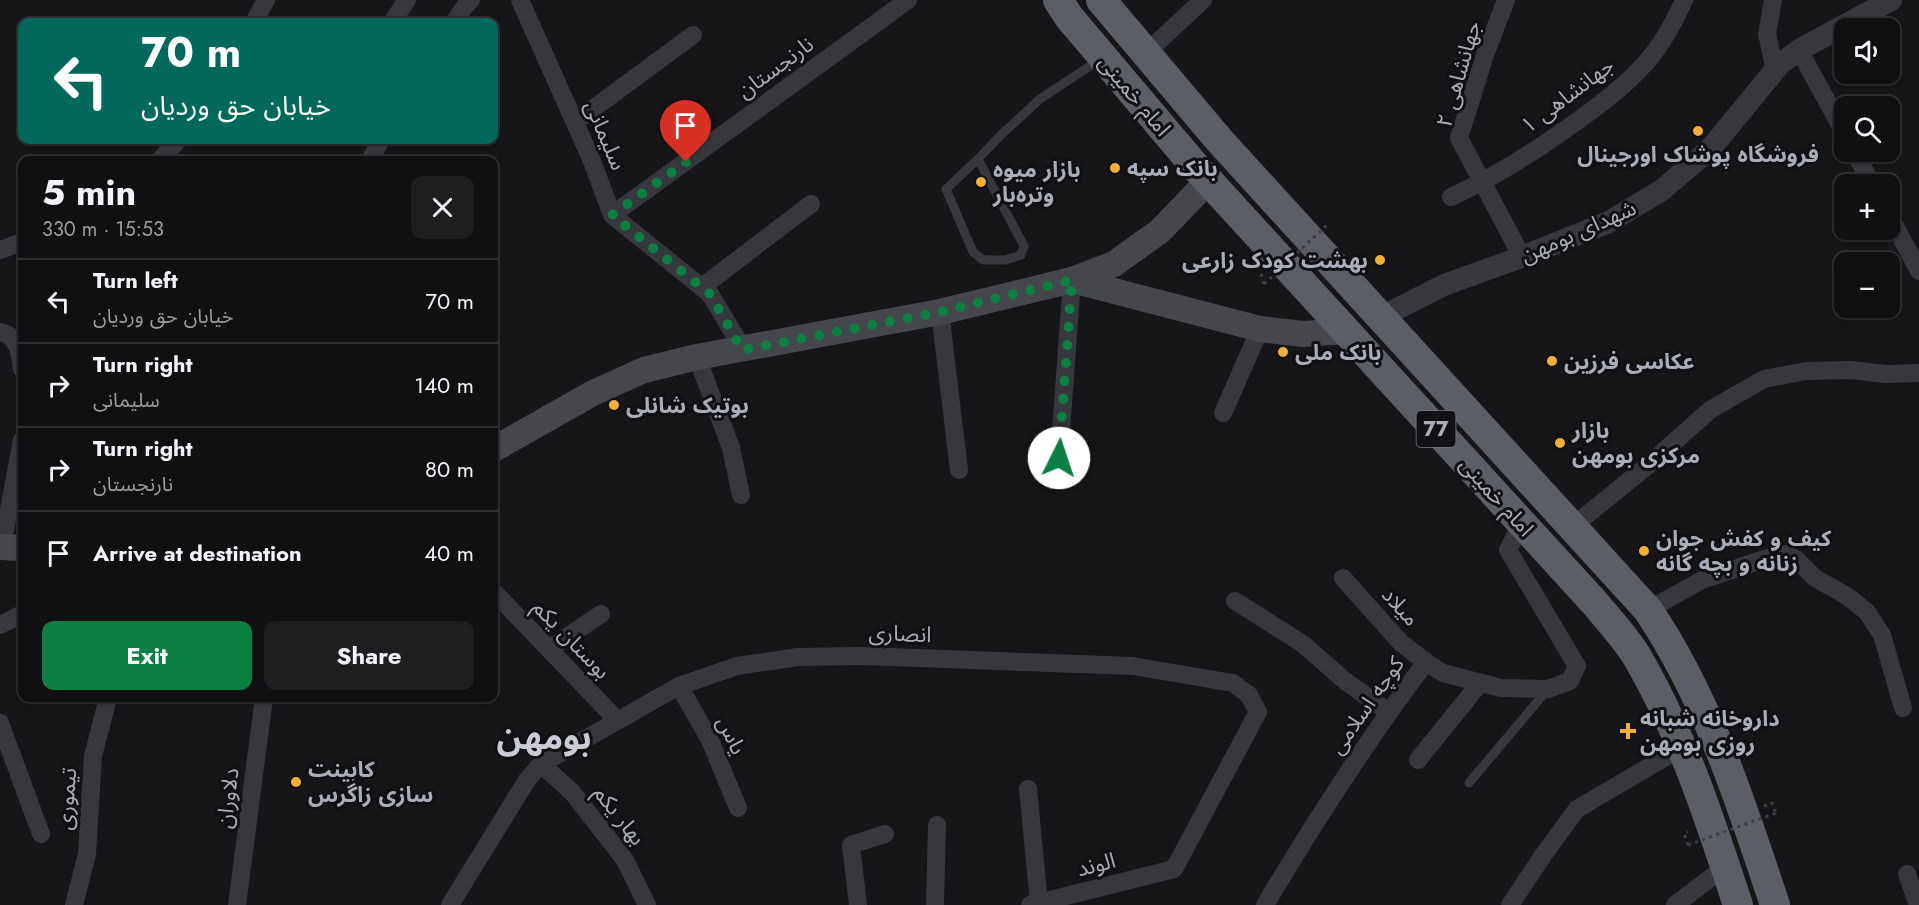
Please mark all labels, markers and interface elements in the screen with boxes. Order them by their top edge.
street label: جهانشاهی ۲ [1428,17,1488,131]
map controls [1834,18,1900,318]
button: sound [1834,18,1900,84]
text: 70 m [141,22,241,83]
street label: نارنجستان [730,28,820,106]
icon: left [42,42,120,120]
street label: امام خمینی [1090,47,1179,143]
street label: جهانشاهی ۱ [1514,49,1620,141]
text: خیابان حق وردیان [141,86,331,125]
street label: سلیمانی [577,95,635,175]
button: search [1834,96,1900,162]
pin [660,100,711,162]
icon: arrive [669,109,702,142]
marker: فروشگاه پوشاک اورجینال [1691,124,1705,138]
place label: فروشگاه پوشاک اورجینال [1577,138,1819,170]
place label: بانک سپه [1127,152,1218,184]
place label: بازار میوه وتره‌بار [992,153,1081,210]
marker: بانک سپه [1108,161,1122,175]
text: 5 min [42,166,136,218]
button: + [1834,174,1900,240]
marker: بازار میوه وتره‌بار [974,175,988,189]
button: close [411,176,474,239]
street label: شهدای بومهن [1515,191,1641,271]
text: 330 m · 15:53 [42,215,164,244]
place label: بهشت کودک زارعی [1182,244,1368,276]
button: − [1834,252,1900,318]
marker: بهشت کودک زارعی [1373,253,1387,267]
text: Turn left [93,264,178,296]
icon: left [42,285,75,318]
text: 70 m [425,285,474,317]
text: خیابان حق وردیان [93,302,234,331]
place label: بانک ملی [1295,336,1381,368]
marker: بانک ملی [1276,345,1290,359]
place label: عکاسی فرزین [1564,345,1694,377]
text: Turn right [93,348,193,380]
marker: عکاسی فرزین [1545,354,1559,368]
icon: right [42,369,75,402]
text: 140 m [414,369,474,401]
text: سلیمانی [93,386,160,415]
place label: بوتیک شانلی [626,389,749,421]
marker: بوتیک شانلی [607,398,621,412]
road number: 77 [1416,411,1456,447]
place label: بازار مرکزی بومهن [1571,414,1700,471]
position arrow [1027,426,1091,490]
text: Turn right [93,432,193,464]
marker: بازار مرکزی بومهن [1553,436,1567,450]
street label: امام خمینی [1452,449,1542,544]
icon: right [42,453,75,486]
text: 80 m [425,453,474,485]
text: نارنجستان [93,470,173,499]
place label: کیف و کفش جوان زنانه و بچه گانه [1656,522,1832,579]
icon: arrive [42,537,75,570]
text: Arrive at destination [93,537,302,569]
text: 40 m [424,537,474,569]
marker: کیف و کفش جوان زنانه و بچه گانه [1637,544,1651,558]
street label: میلاد [1375,579,1427,633]
street label: بوستان یکم [525,592,618,687]
street label: انصاری [868,616,932,650]
button: Exit [42,621,252,690]
button: Share [264,621,474,690]
street label: کوچه اسلامی [1320,649,1412,761]
place label: داروخانه شبانه روزی بومهن [1640,702,1780,759]
street label: یاس [709,710,755,760]
district label: بومهن [496,713,592,762]
marker: داروخانه شبانه روزی بومهن [1621,724,1635,738]
place label: کابینت سازی زاگرس [308,753,433,810]
street label: دلاوران [207,766,247,830]
street label: تیموری [48,767,84,831]
marker: کابینت سازی زاگرس [289,775,303,789]
street label: بهار یکم [586,778,654,852]
street label: الوند [1073,844,1119,884]

